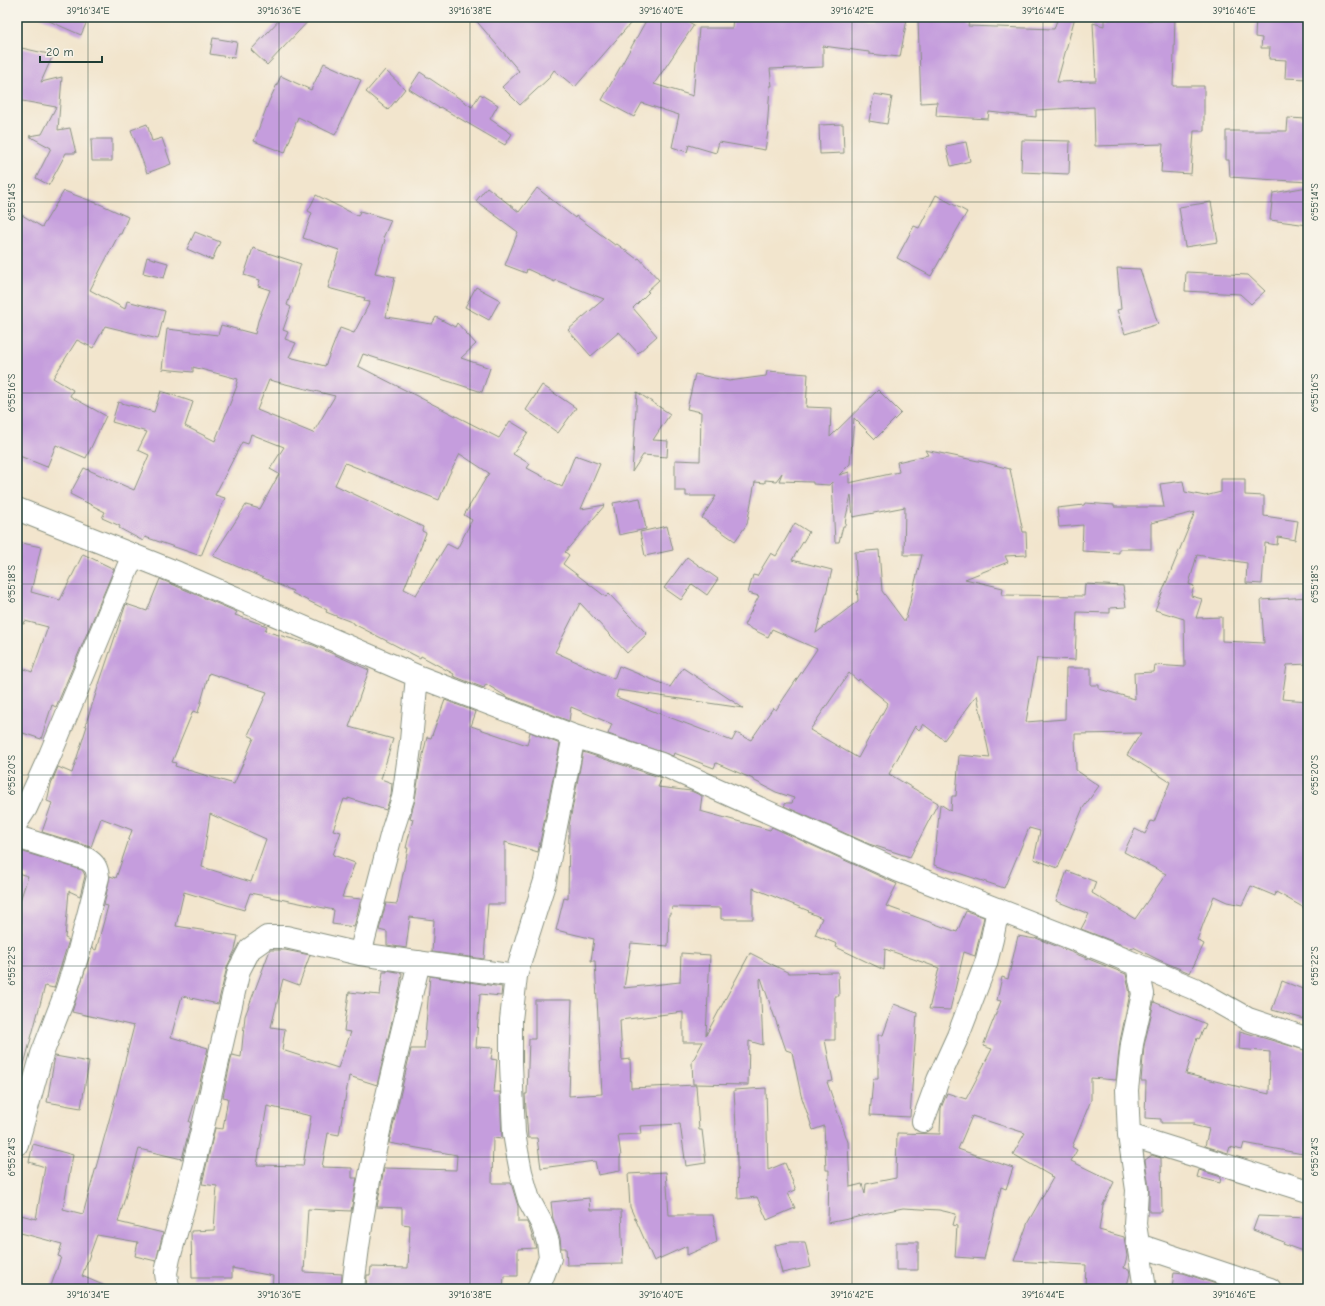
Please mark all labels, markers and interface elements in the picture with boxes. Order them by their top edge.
text: 39°16'34"E [67,5,109,17]
text: 39°16'36"E [257,5,301,17]
text: 39°16'38"E [448,5,492,17]
text: 39°16'40"E [639,5,683,17]
text: 39°16'42"E [830,5,874,17]
text: 39°16'44"E [1022,5,1064,17]
text: 39°16'46"E [1212,5,1256,17]
scale bar [40,38,102,64]
text: 20 m [46,45,74,59]
text: 6°55'14"S [6,183,18,221]
text: 6°55'14"S [1309,183,1321,221]
text: 6°55'16"S [6,373,18,412]
text: 6°55'16"S [1309,373,1321,412]
text: 6°55'18"S [6,564,18,603]
text: 6°55'18"S [1309,564,1321,603]
text: 6°55'20"S [6,754,18,795]
text: 6°55'20"S [1309,754,1321,795]
text: 6°55'22"S [6,946,18,986]
text: 6°55'22"S [1309,946,1321,986]
text: 6°55'24"S [6,1137,18,1176]
text: 6°55'24"S [1309,1137,1321,1176]
text: 39°16'34"E [67,1289,109,1301]
text: 39°16'36"E [257,1289,301,1301]
text: 39°16'38"E [448,1289,492,1301]
text: 39°16'40"E [639,1289,683,1301]
text: 39°16'42"E [830,1289,874,1301]
text: 39°16'44"E [1022,1289,1064,1301]
text: 39°16'46"E [1212,1289,1256,1301]

